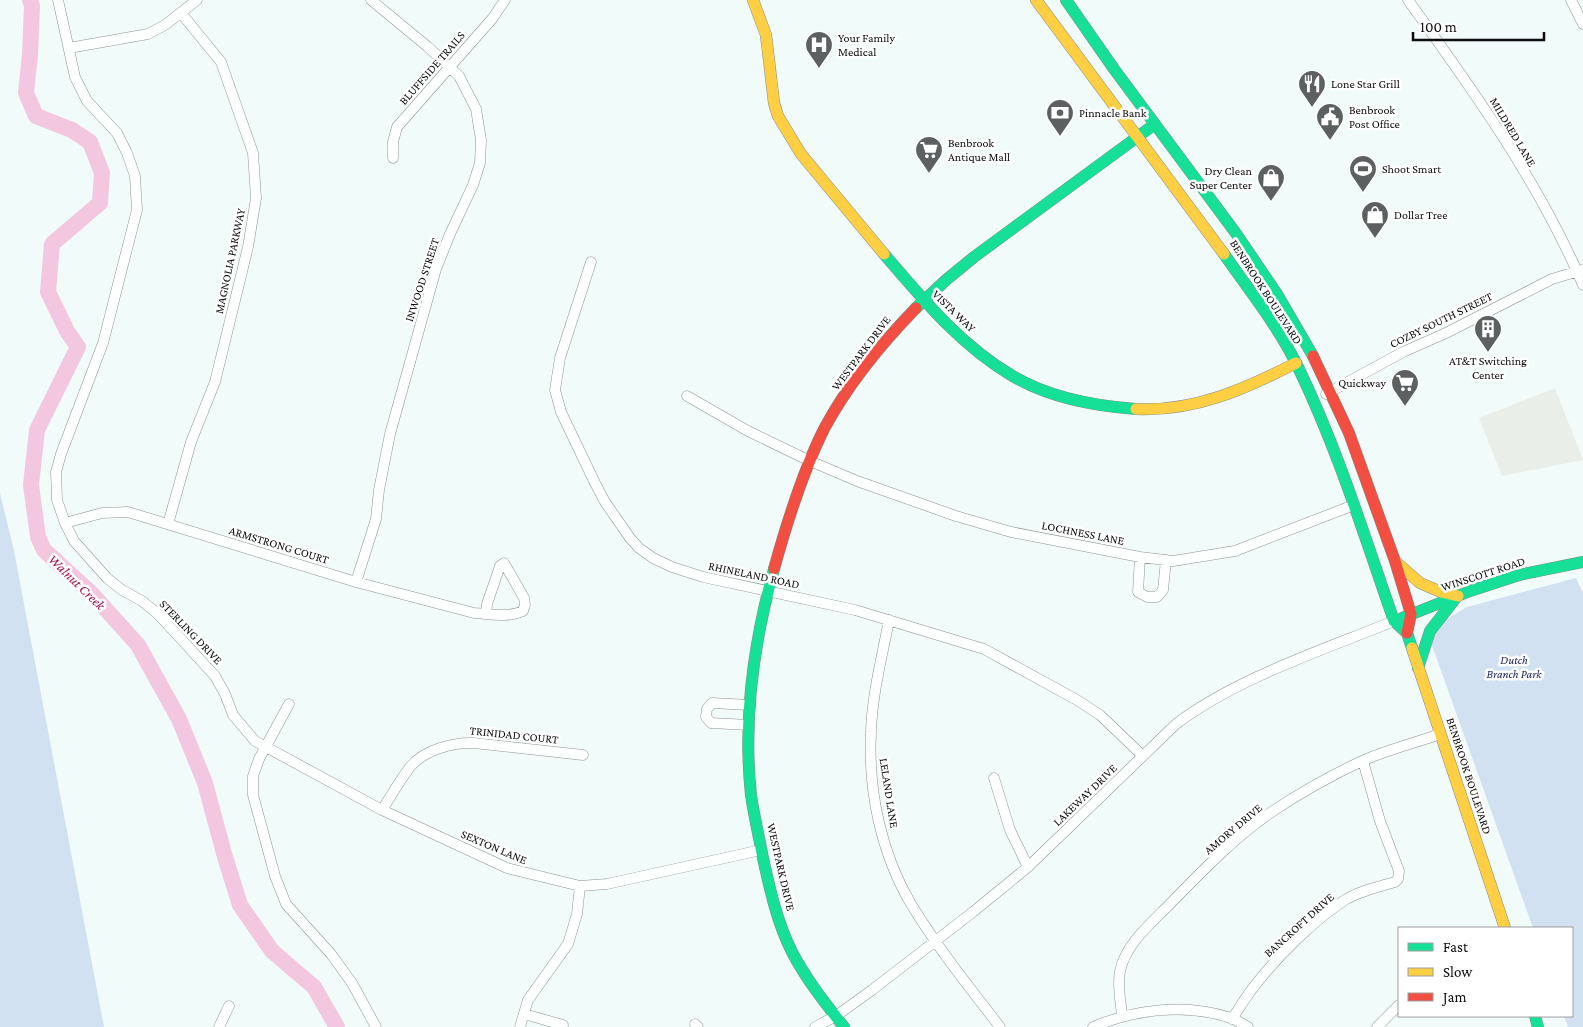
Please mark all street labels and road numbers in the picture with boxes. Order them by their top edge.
street label: BLUFFSIDE TRAILS [396,28,468,108]
street label: MILDRED LANE [1487,95,1539,170]
street label: MAGNOLIA PARKWAY [212,206,248,315]
street label: INWOOD STREET [402,236,442,324]
street label: BENBROOK BOULEVARD [1227,237,1305,347]
street label: VISTA WAY [930,287,979,335]
street label: COZBY SOUTH STREET [1387,289,1495,351]
street label: WESTPARK DRIVE [828,313,894,393]
street label: LOCHNESS LANE [1040,518,1126,548]
street label: ARMSTRONG COURT [227,523,331,567]
street label: WINSCOTT ROAD [1439,554,1527,594]
street label: RHINELAND ROAD [707,559,801,591]
street label: STERLING DRIVE [157,597,226,668]
street label: BENBROOK BOULEVARD [1444,716,1494,836]
street label: TRINIDAD COURT [469,723,559,747]
street label: LELAND LANE [877,757,902,829]
street label: LAKEWAY DRIVE [1050,761,1120,829]
street label: AMORY DRIVE [1201,800,1265,857]
street label: WESTPARK DRIVE [764,822,798,913]
street label: SEXTON LANE [459,827,530,867]
street label: BANCROFT DRIVE [1261,890,1337,960]

